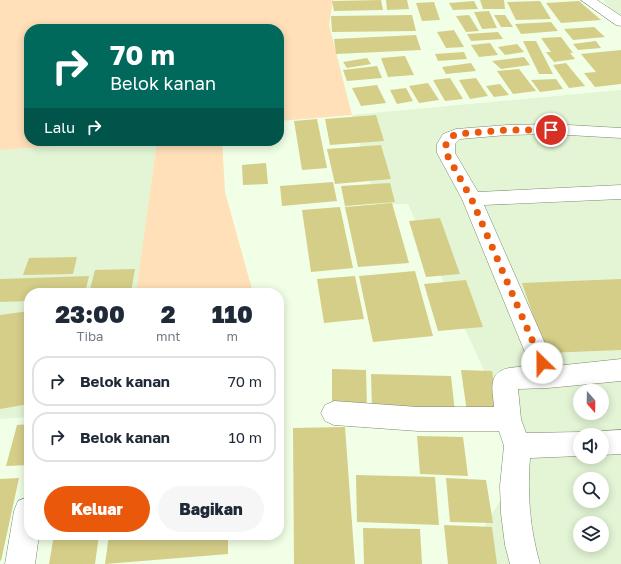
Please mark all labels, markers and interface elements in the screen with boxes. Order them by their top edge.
text: 70 m [110,38,175,71]
icon: right [44,40,96,92]
text: Belok kanan [110,72,216,94]
pin [534,113,568,147]
icon: right [83,116,105,138]
text: Lalu [44,118,75,136]
icon: arrive [540,119,562,141]
text: 23:00 [55,299,125,328]
text: 2 [161,299,176,328]
text: 110 [212,299,253,328]
text: Tiba [77,328,103,344]
text: mnt [156,328,181,344]
text: m [226,328,238,344]
position arrow [521,342,563,384]
icon: right [46,370,68,392]
text: Belok kanan [80,372,170,390]
text: 70 m [228,372,262,390]
north arrow [573,384,609,420]
map controls [573,384,609,552]
icon: right [46,426,68,448]
text: Belok kanan [80,428,170,446]
text: 10 m [228,428,262,446]
button: sound [573,428,609,464]
button: search [573,472,609,508]
button: Keluar [44,486,150,532]
button: Bagikan [158,486,264,532]
button: layers [573,516,609,552]

